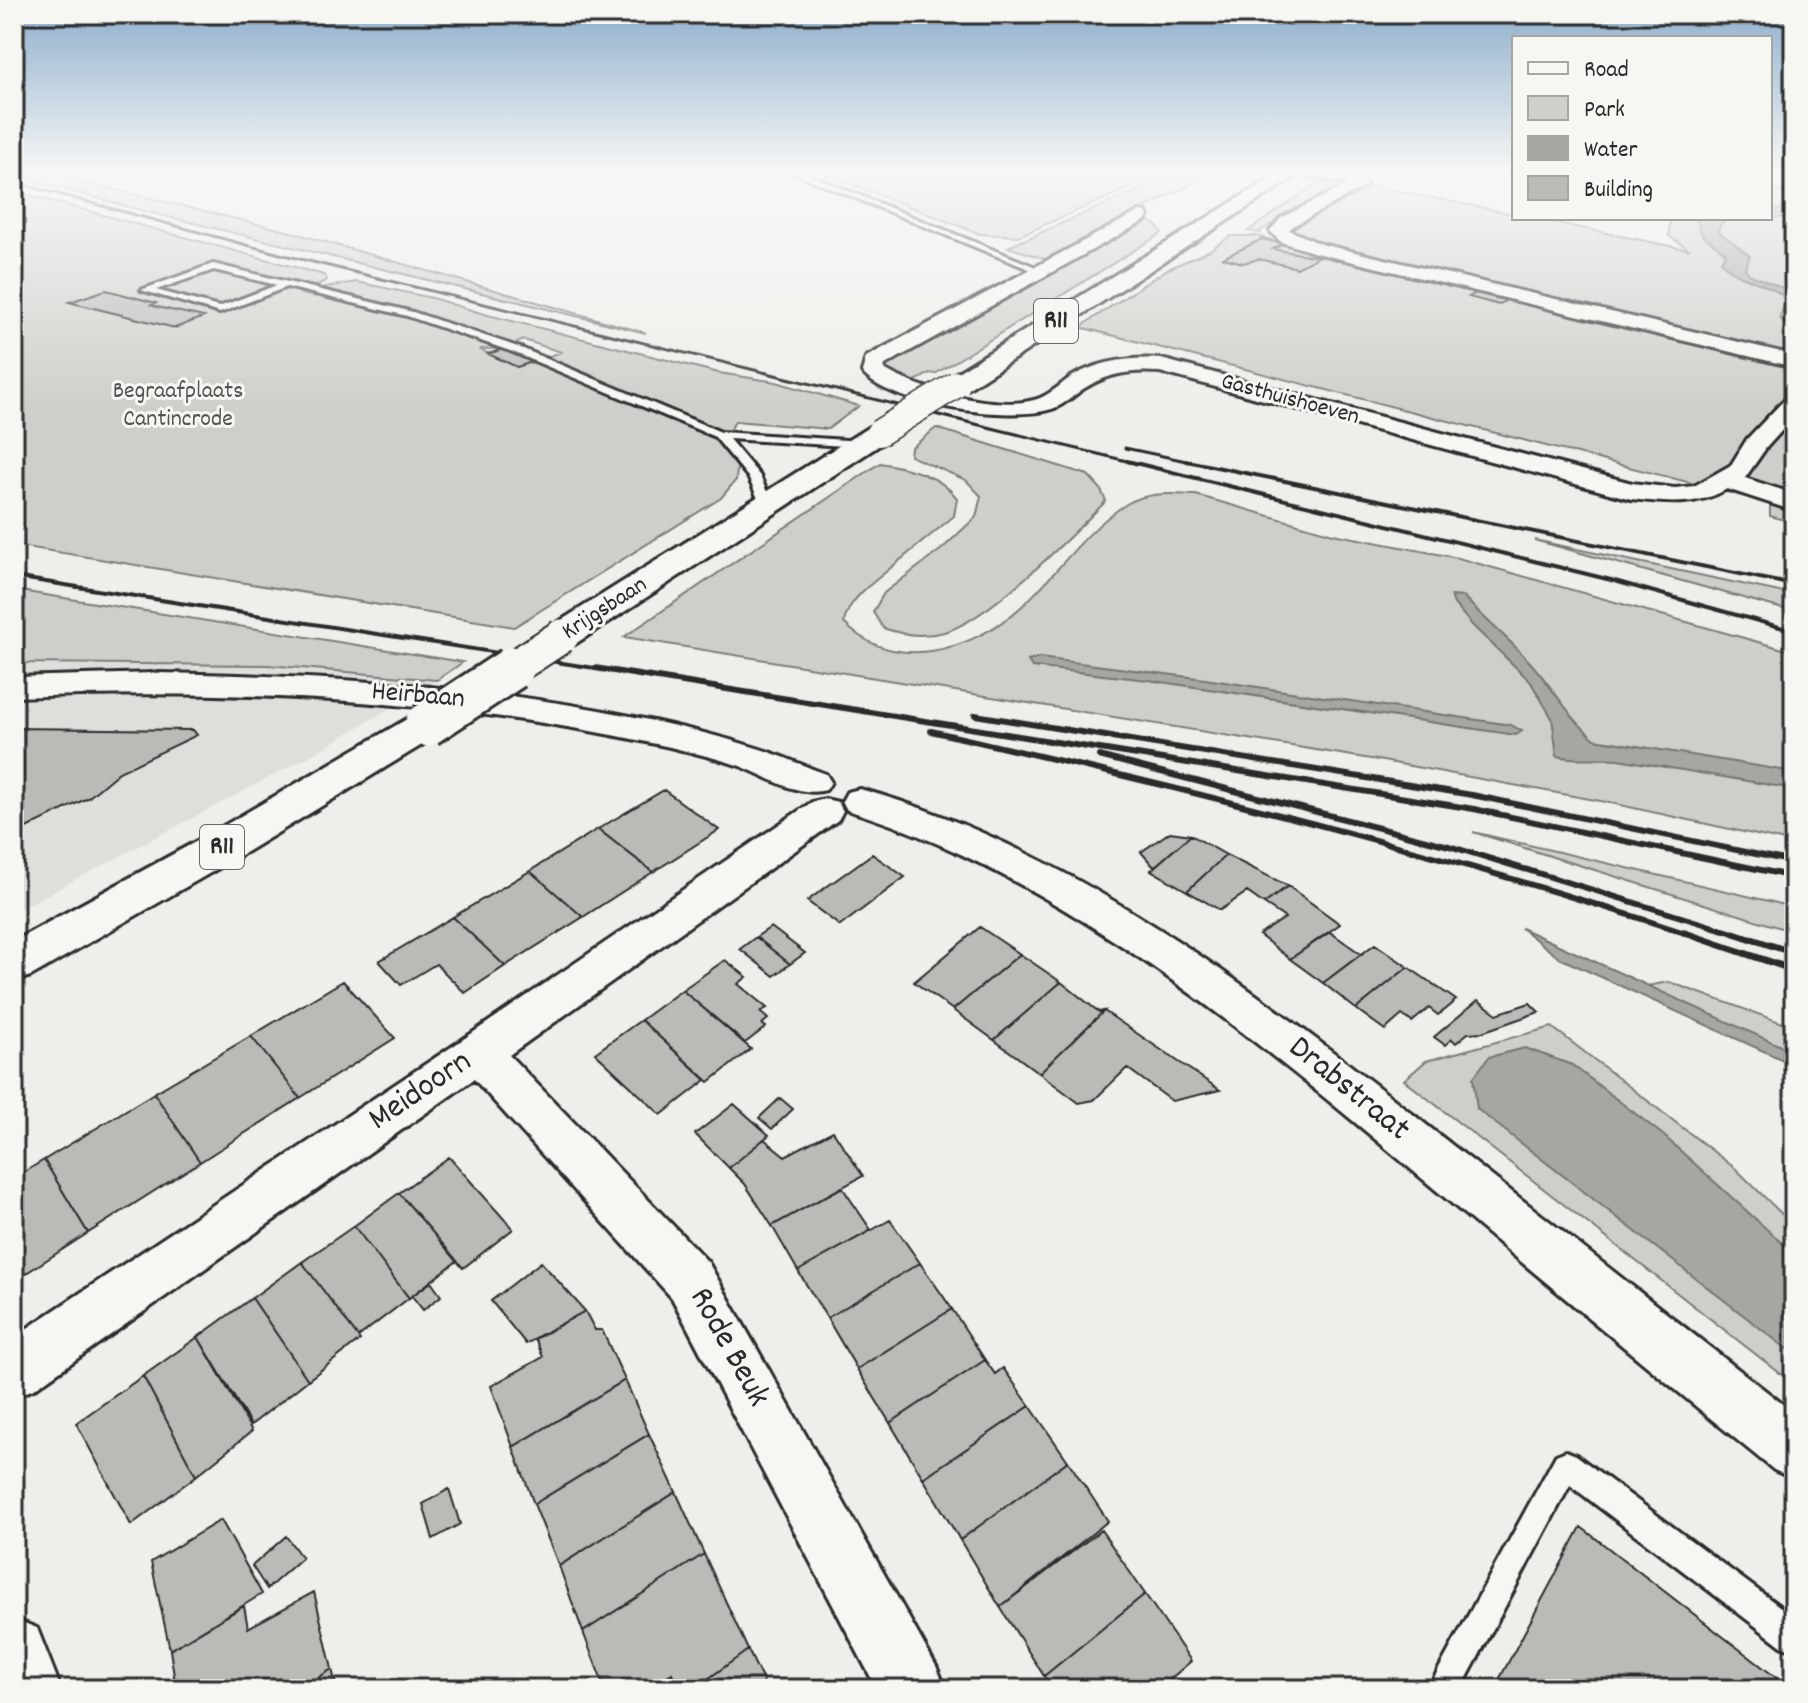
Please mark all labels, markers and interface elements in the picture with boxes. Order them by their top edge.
legend [1512,36,1772,220]
text: Road [1584,54,1629,88]
text: Park [1584,94,1625,128]
text: Water [1584,134,1637,168]
text: Building [1584,174,1653,208]
road number: R11 [1034,299,1078,343]
street label: Gasthuishoeven [1217,365,1363,435]
park label: Begraafplaats Cantincrode [113,375,243,437]
street label: Krijgsbaan [556,569,654,649]
street label: Heirbaan [370,673,466,721]
road number: R11 [200,825,244,869]
street label: Drabstraat [1276,1025,1420,1155]
street label: Meidoorn [359,1039,483,1145]
street label: Rode Beuk [675,1279,781,1417]

